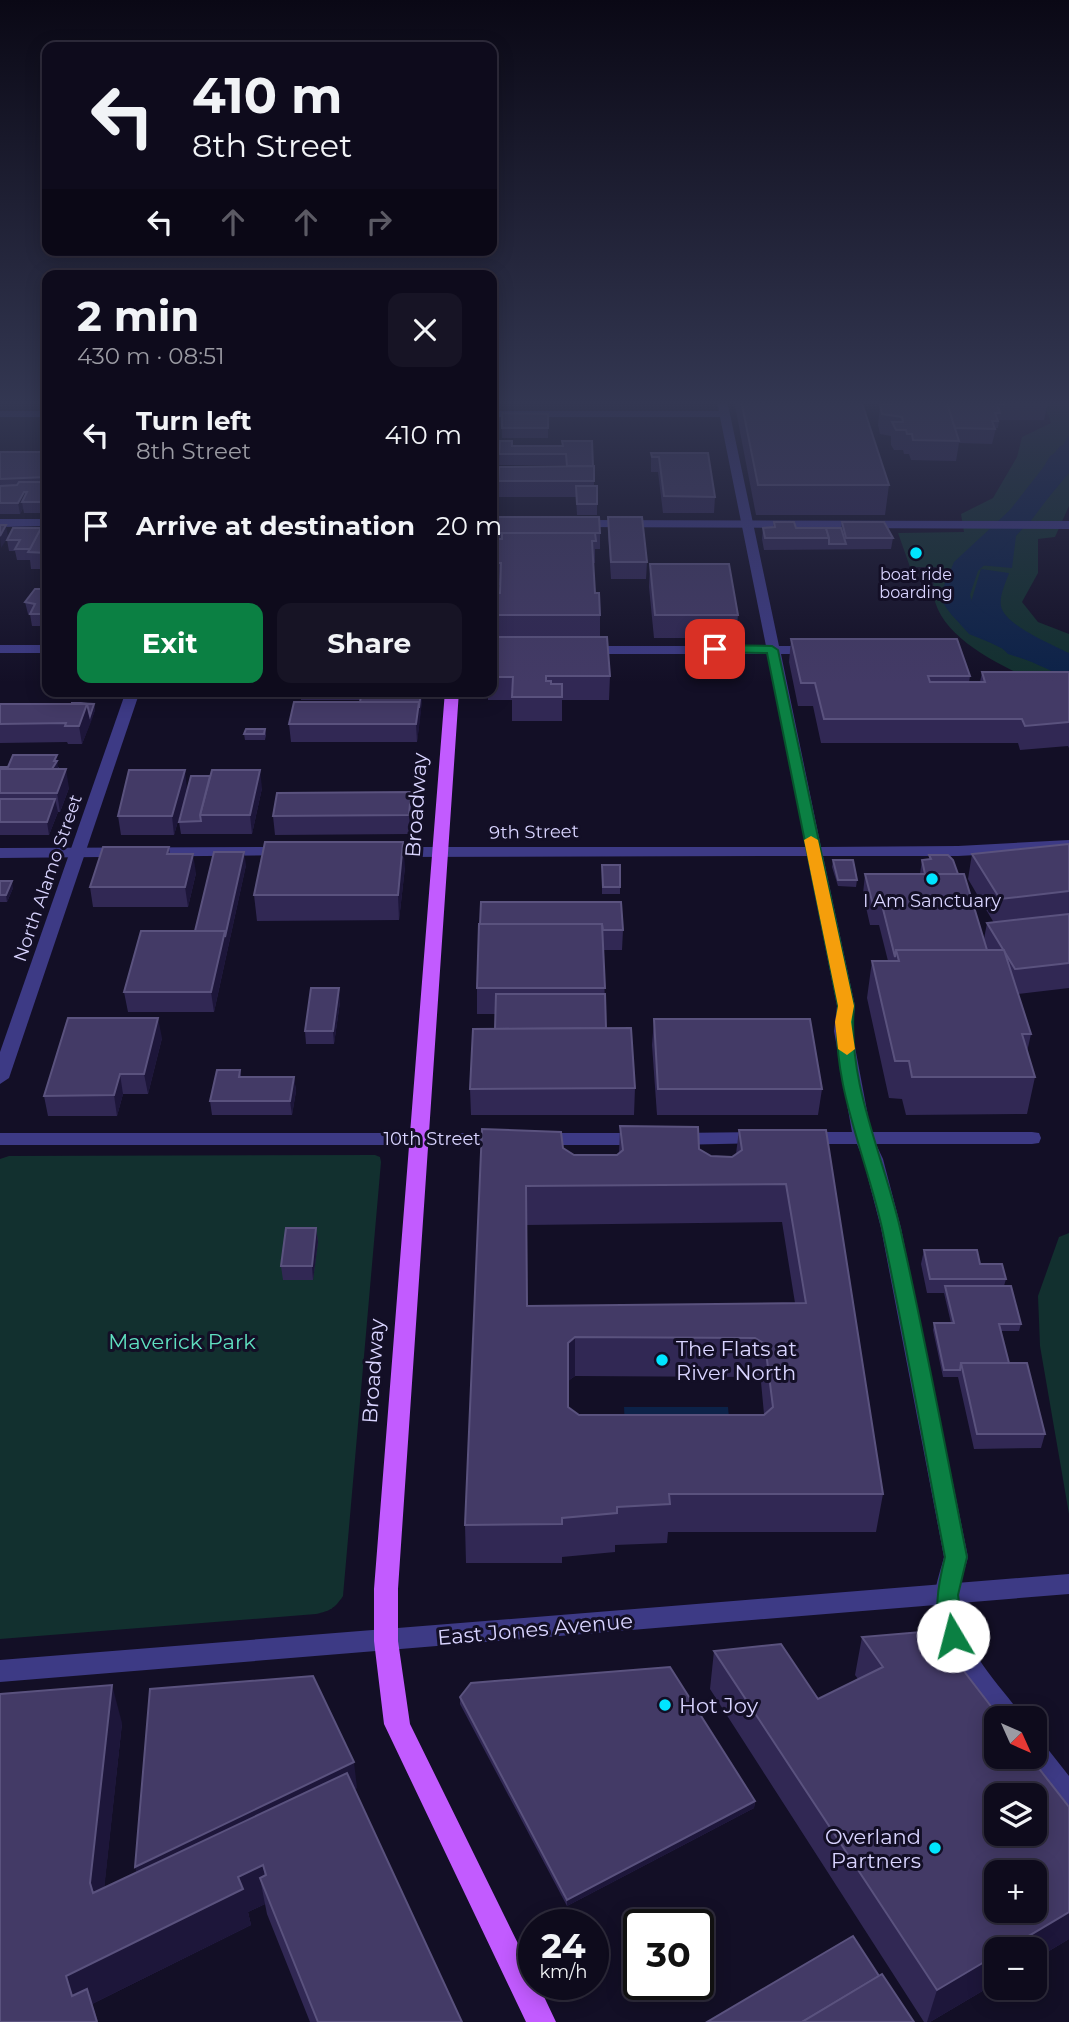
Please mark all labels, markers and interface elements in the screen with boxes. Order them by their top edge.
text: 410 m [192,66,342,125]
icon: left [77,70,168,161]
text: 8th Street [192,126,352,165]
icon: left [141,203,179,241]
icon: ahead [214,203,252,241]
icon: ahead [287,203,325,241]
icon: right [360,203,398,241]
text: 2 min [77,290,199,342]
button: close [388,293,462,367]
text: 430 m · 08:51 [77,342,224,370]
text: Turn left [136,405,252,437]
icon: left [77,416,115,454]
text: 410 m [384,419,462,451]
text: 8th Street [136,437,251,465]
icon: arrive [77,507,115,545]
text: Arrive at destination [136,510,415,542]
text: 20 m [436,510,502,542]
marker: boat ride boarding [908,545,924,561]
place label: boat ride boarding [879,565,953,602]
button: Exit [77,603,263,683]
button: Share [277,603,462,683]
pin [685,619,745,679]
icon: arrive [696,630,734,668]
street label: Broadway [400,751,432,858]
street label: North Alamo Street [9,791,87,965]
street label: 9th Street [489,820,579,844]
marker: I Am Sanctuary [924,871,940,887]
place label: I Am Sanctuary [863,890,1001,912]
street label: 10th Street [383,1128,481,1150]
street label: Broadway [357,1317,389,1424]
park label: Maverick Park [108,1329,256,1354]
place label: The Flats at River North [676,1336,797,1385]
marker: The Flats at River North [654,1352,670,1368]
position arrow [916,1599,990,1673]
street label: East Jones Avenue [436,1608,634,1650]
place label: Hot Joy [679,1693,759,1718]
marker: Hot Joy [657,1697,673,1713]
north arrow [984,1706,1046,1769]
map controls [984,1706,1047,2000]
button: layers [984,1783,1047,1846]
place label: Overland Partners [825,1824,921,1873]
marker: Overland Partners [927,1840,943,1856]
button: + [984,1860,1047,1923]
speed limit sign: 30 [623,1909,714,2000]
text: 24 [541,1924,586,1967]
button: − [984,1937,1047,2000]
text: km/h [539,1961,588,1983]

